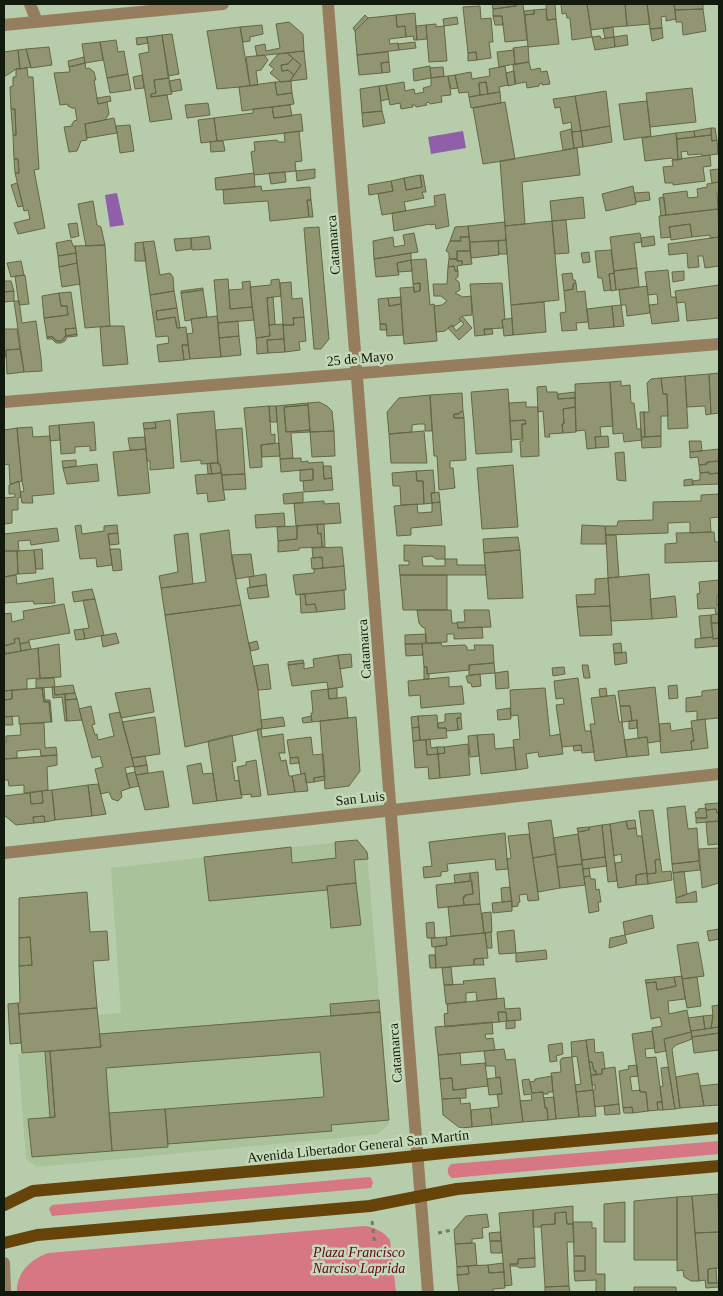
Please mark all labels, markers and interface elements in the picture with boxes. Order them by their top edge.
street label: Catamarca [324,214,343,275]
street label: 25 de Mayo [326,348,394,369]
street label: Catamarca [355,618,374,679]
street label: San Luis [335,788,385,809]
street label: Catamarca [386,1022,405,1083]
street label: Avenida Libertador General San Martín [246,1127,470,1166]
park label: Plaza Francisco Narciso Laprida [312,1245,405,1276]

